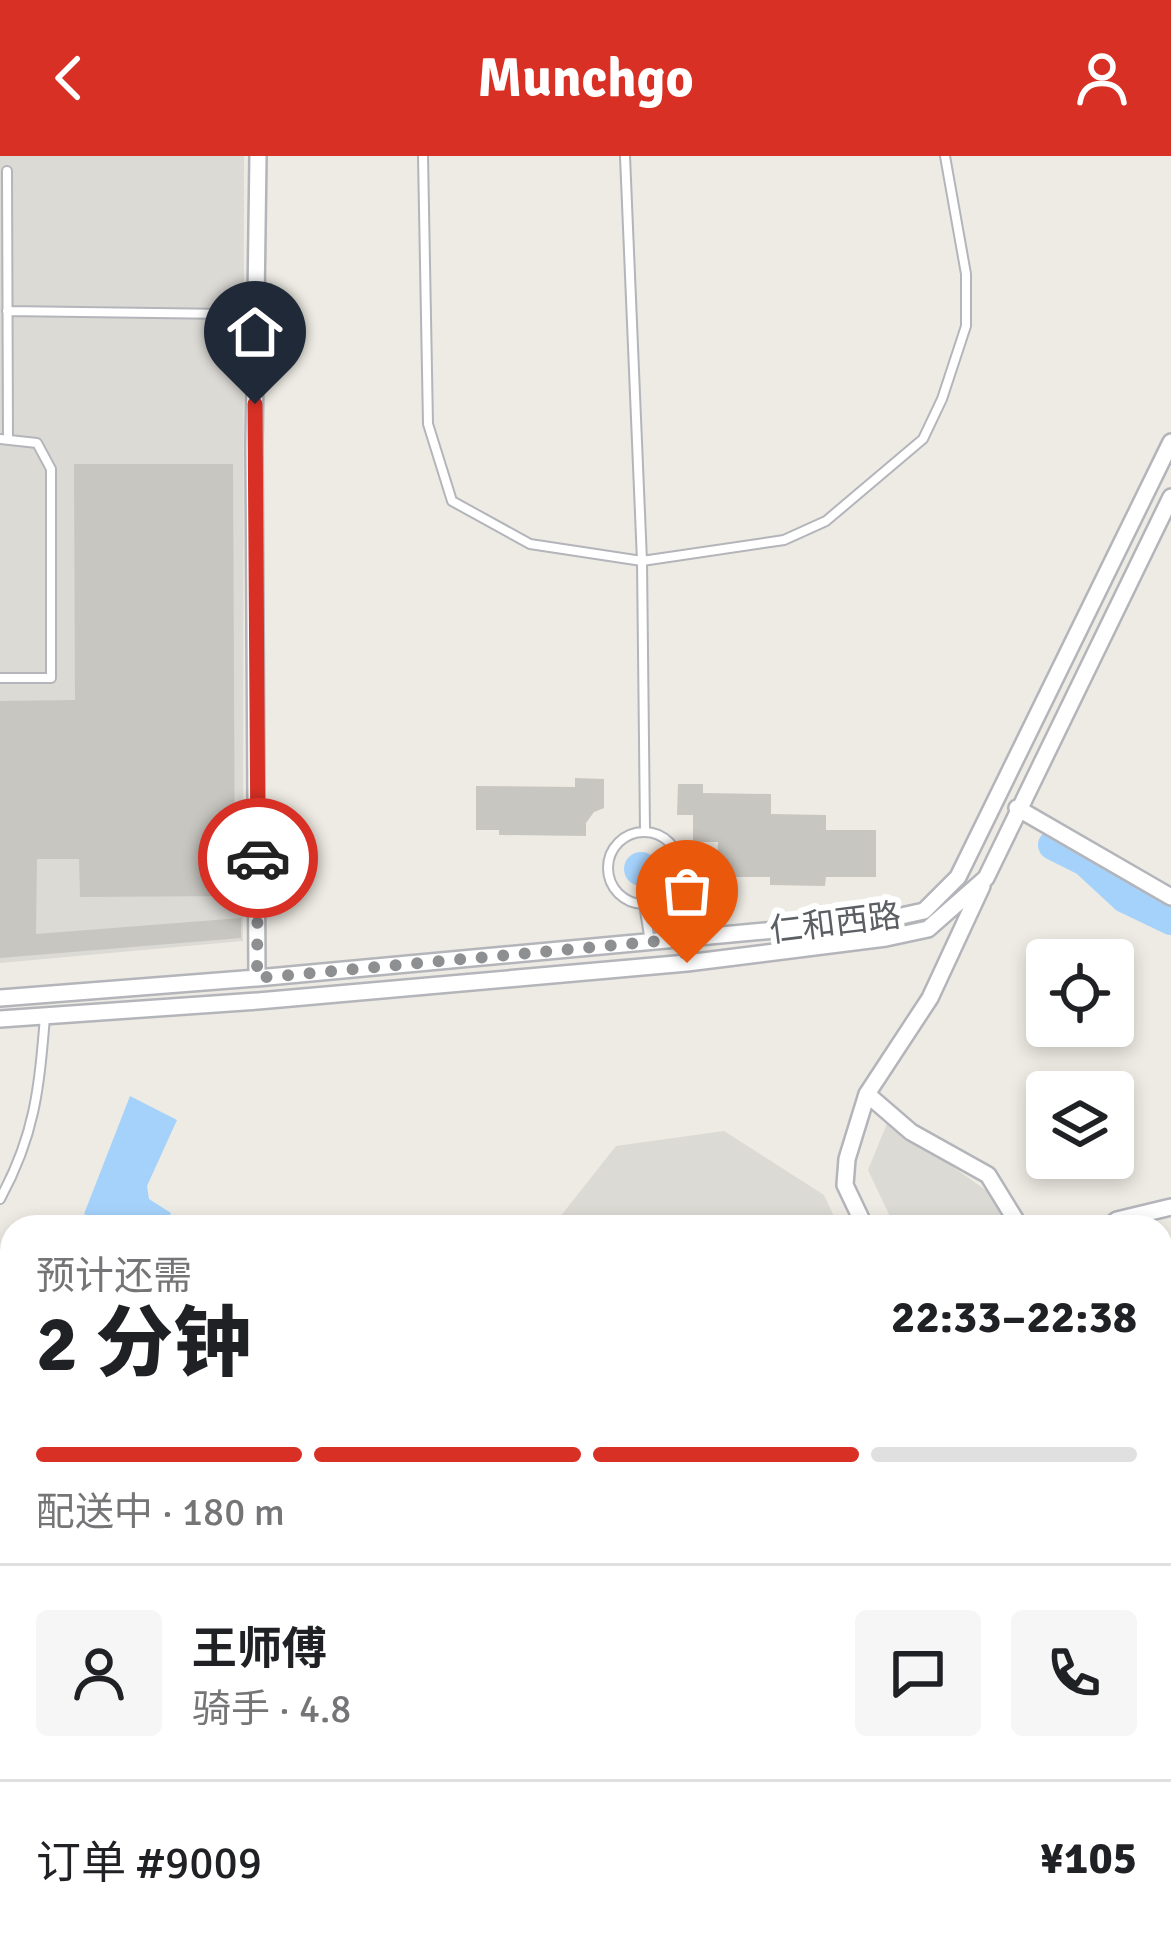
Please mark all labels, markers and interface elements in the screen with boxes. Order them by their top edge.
icon: back [36,45,102,111]
text: Munchgo [477,45,694,112]
icon: person [1069,45,1135,111]
pin [204,281,306,404]
icon: home [222,299,288,365]
courier [198,798,318,918]
icon: car [225,825,291,891]
pin [636,840,738,963]
icon: bag [654,858,720,924]
street label: 仁和西路 [767,895,903,952]
map controls [1026,939,1134,1179]
button: locate [1026,939,1134,1047]
button: layers [1026,1071,1134,1179]
text: 预计还需 [36,1252,192,1300]
text: 22:33–22:38 [891,1290,1137,1345]
text: 2 分钟 [36,1297,251,1393]
text: 配送中 · 180 m [36,1488,285,1536]
button: person [36,1610,162,1736]
button: chat [855,1610,981,1736]
button: phone [1011,1610,1137,1736]
text: 王师傅 [192,1622,327,1677]
text: 骑手 · 4.8 [192,1685,351,1733]
text: ¥105 [1040,1831,1137,1886]
text: 订单 #9009 [36,1836,262,1891]

